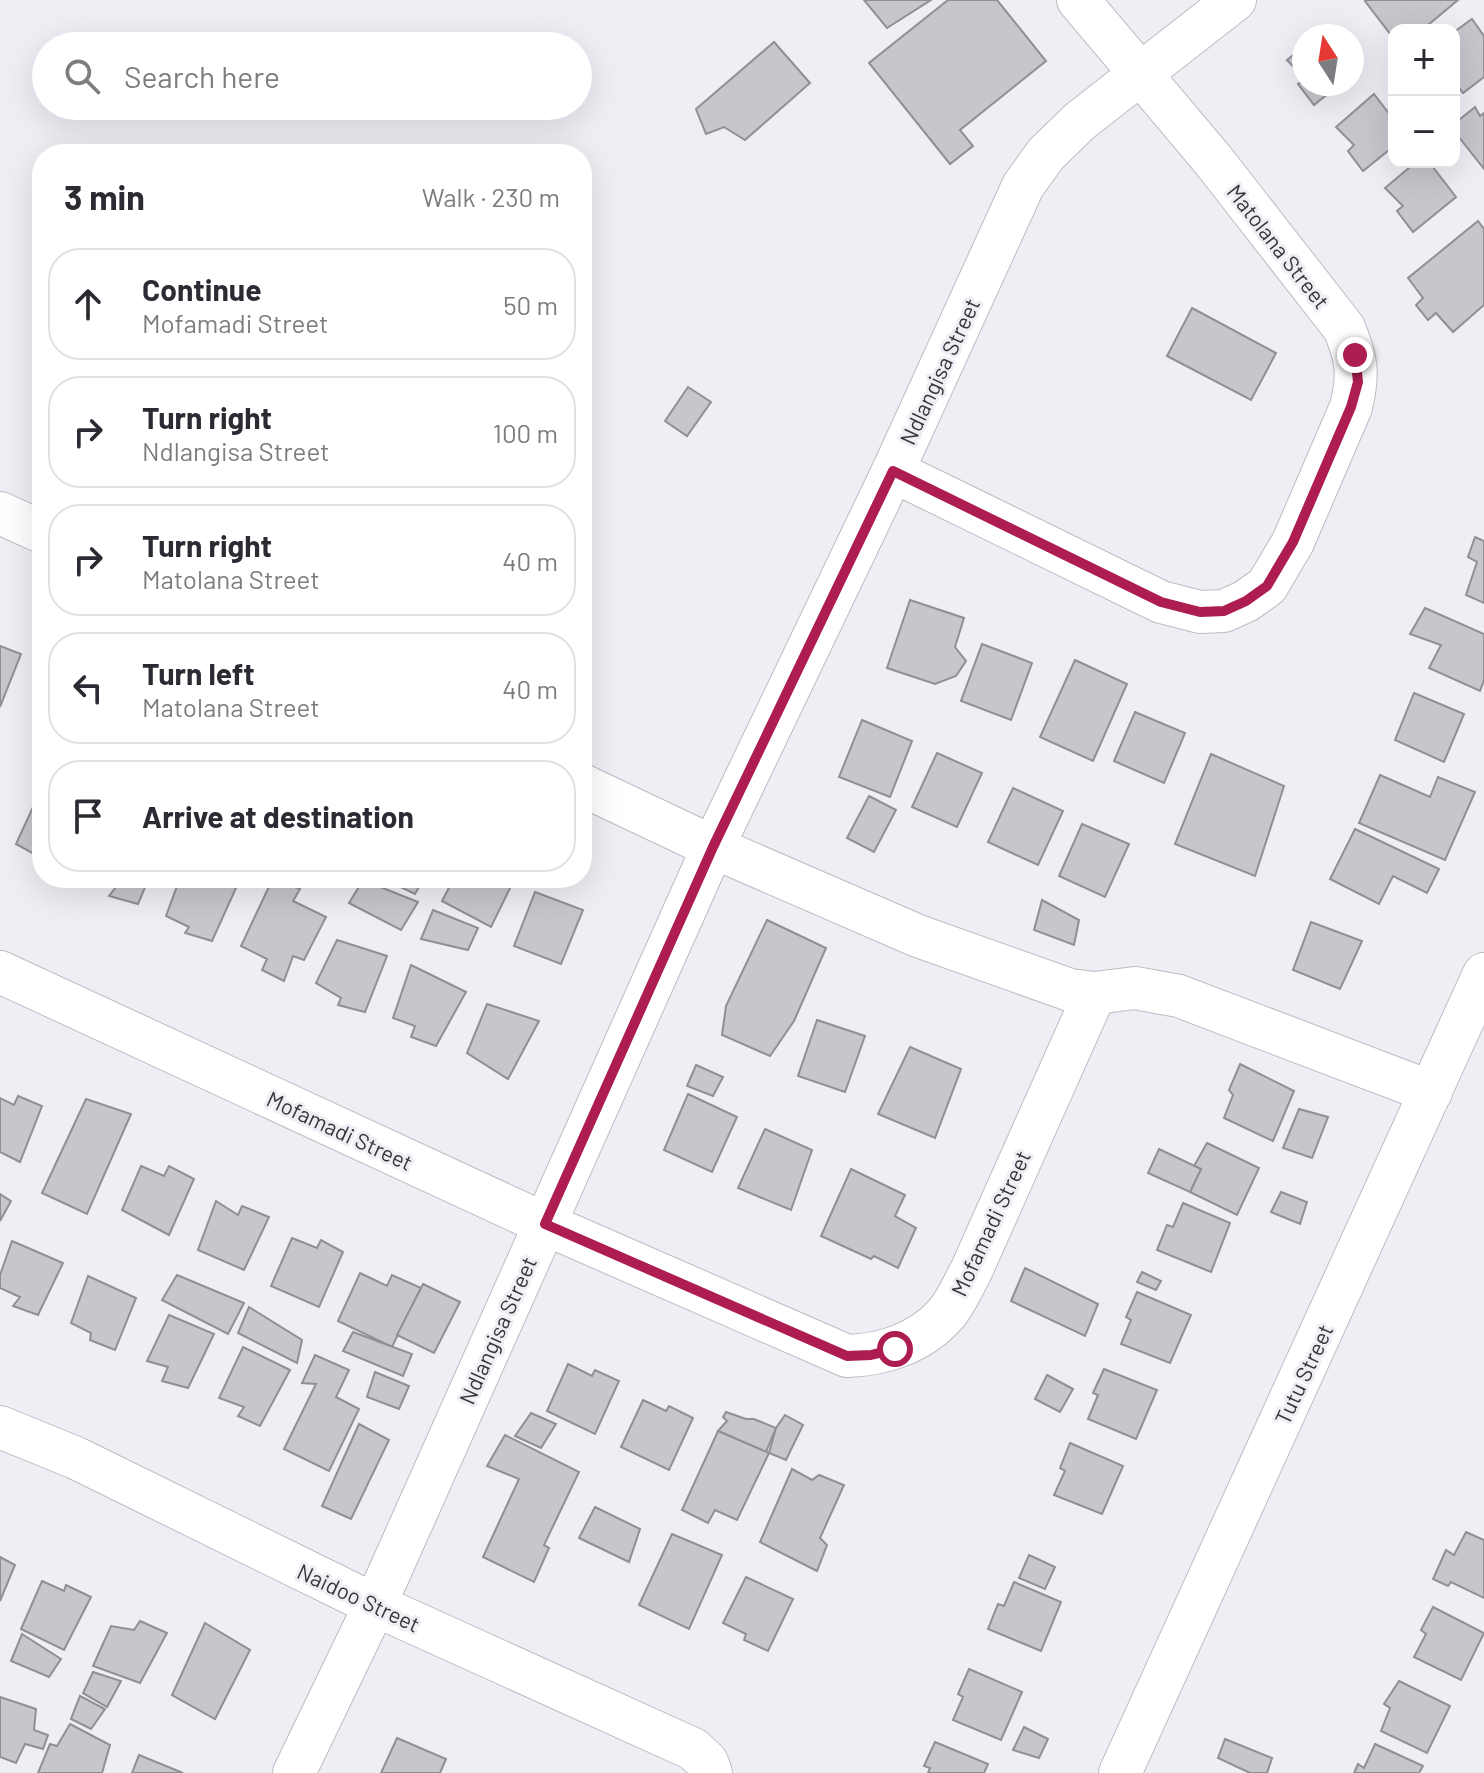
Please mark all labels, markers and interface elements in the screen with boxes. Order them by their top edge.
north arrow [1292,24,1364,96]
map controls [1388,24,1460,168]
button: + [1388,24,1460,96]
search box [32,32,592,120]
icon: search [60,54,104,98]
text: Search here [124,58,280,94]
button: − [1388,96,1460,168]
text: 3 min [64,176,145,217]
street label: Matolana Street [1222,179,1336,313]
text: Walk · 230 m [422,181,560,212]
text: Continue [142,271,262,307]
icon: ahead [66,282,110,326]
text: 50 m [503,289,558,320]
street label: Ndlangisa Street [894,294,984,448]
text: Mofamadi Street [142,307,328,338]
route end [1337,337,1373,373]
text: Turn right [142,399,272,435]
icon: right [66,410,110,454]
text: 100 m [493,417,558,448]
text: Ndlangisa Street [142,435,330,466]
text: Turn right [142,527,272,563]
icon: right [66,538,110,582]
text: 40 m [502,545,558,576]
text: Matolana Street [142,563,320,594]
text: Turn left [142,655,255,691]
icon: left [66,666,110,710]
text: 40 m [502,673,558,704]
text: Matolana Street [142,691,320,722]
icon: arrive [66,794,110,838]
text: Arrive at destination [142,798,414,834]
street label: Mofamadi Street [263,1085,417,1175]
street label: Mofamadi Street [945,1146,1035,1300]
street label: Ndlangisa Street [453,1252,541,1408]
street label: Tutu Street [1268,1320,1338,1428]
route start [877,1331,913,1367]
street label: Naidoo Street [294,1557,424,1637]

